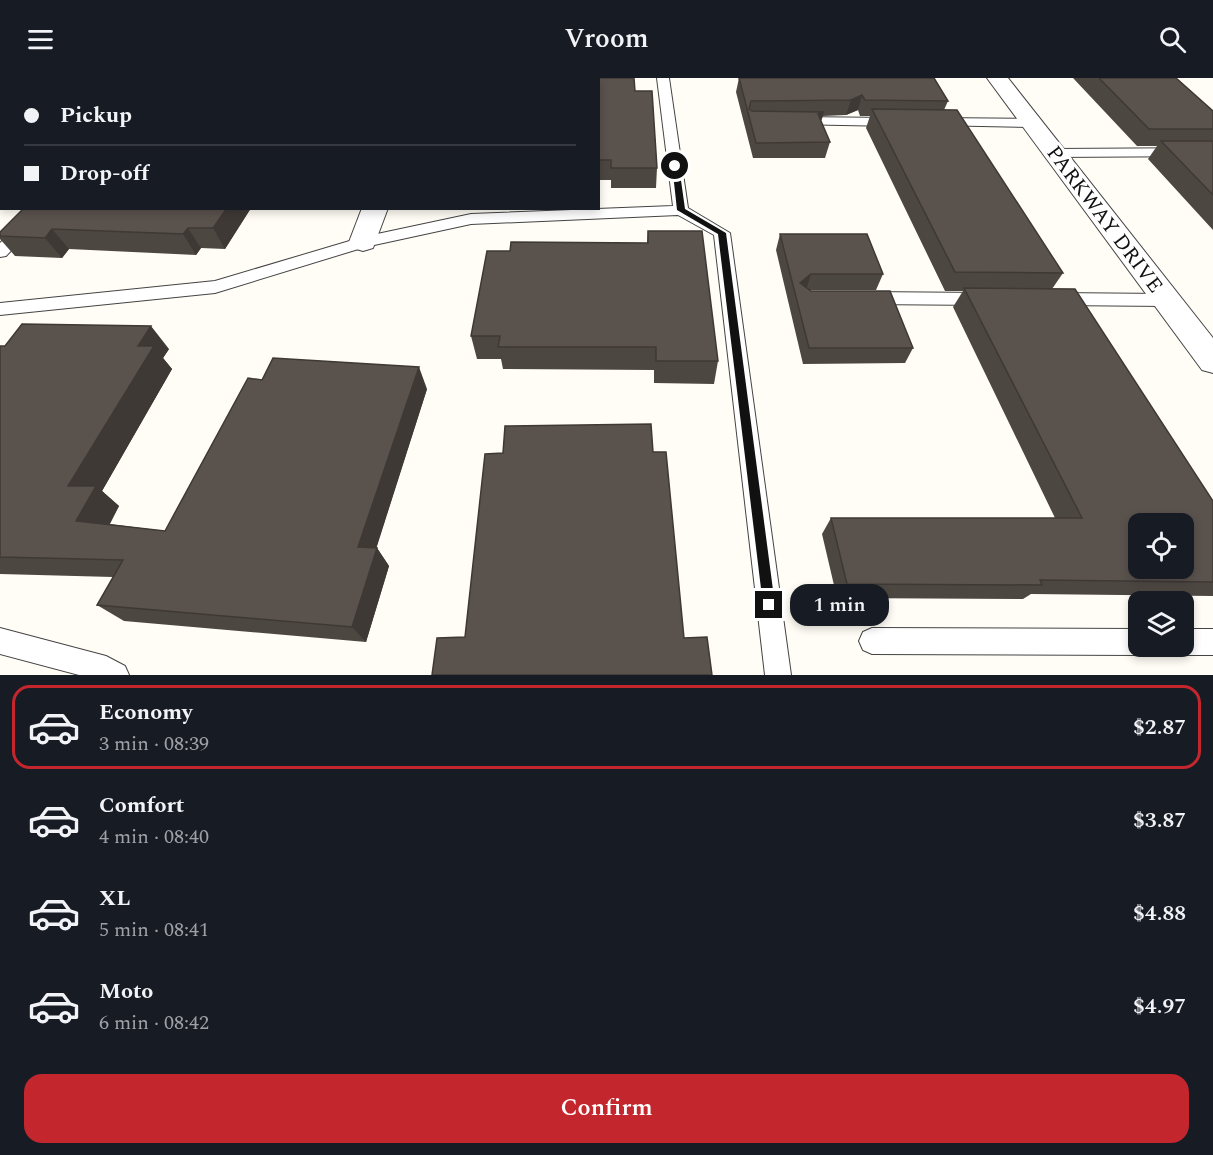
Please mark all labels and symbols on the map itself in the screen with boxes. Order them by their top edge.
street label: PARKWAY DRIVE [1038,139,1170,300]
route start [661,152,688,179]
callout: 1 min [790,584,889,626]
route end [755,591,782,618]

